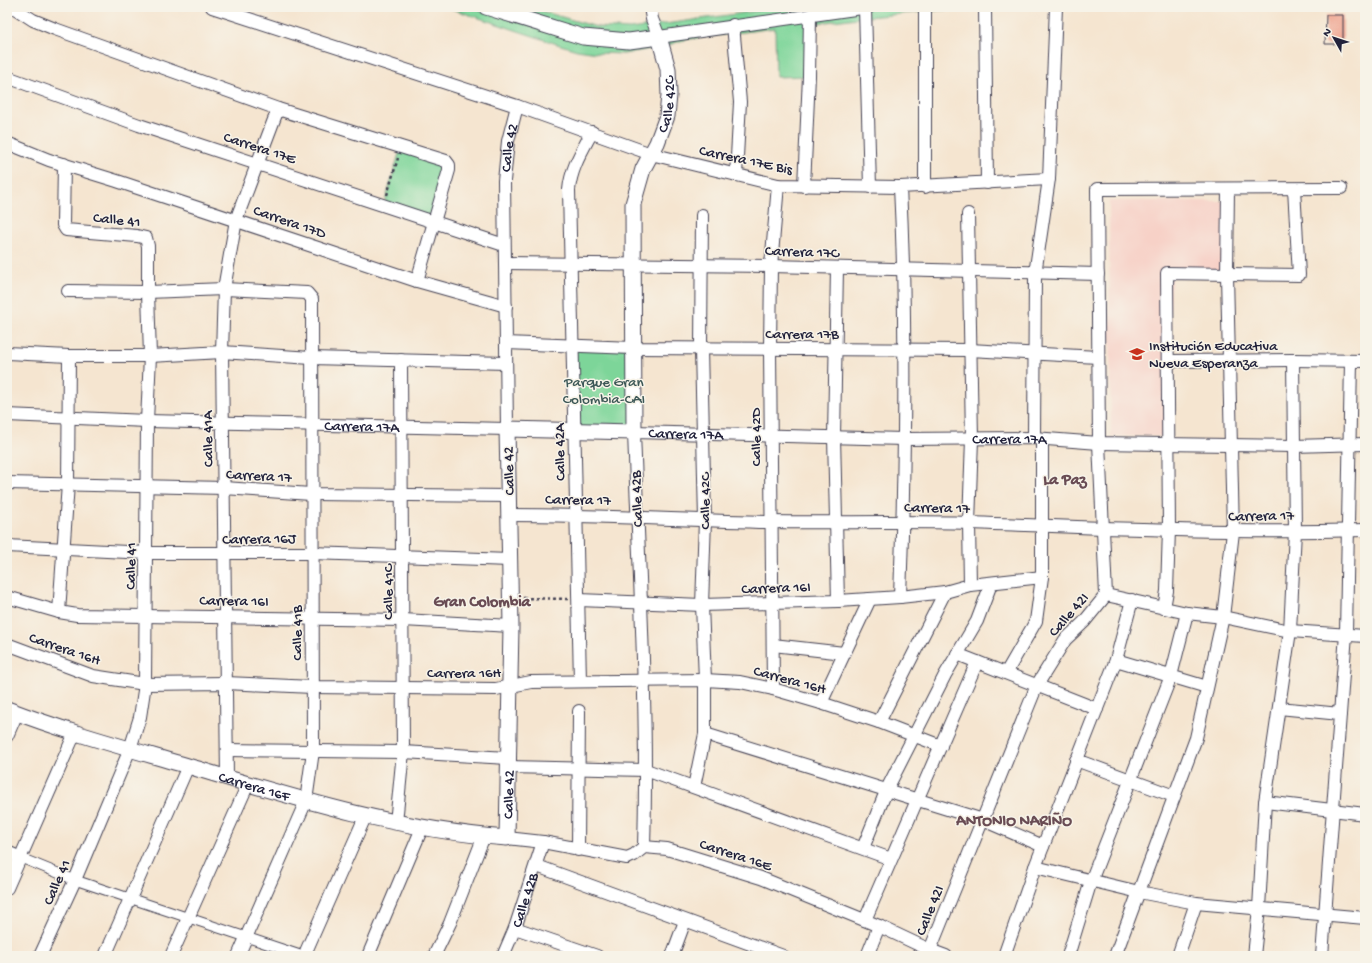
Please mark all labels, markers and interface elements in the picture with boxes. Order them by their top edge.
north arrow [1314,18,1354,58]
text: N [1321,26,1335,40]
street label: Calle 42C [655,75,680,136]
street label: Calle 42 [498,122,523,173]
street label: Carrera 17E [221,129,299,169]
street label: Carrera 17E Bis [697,142,794,180]
street label: Carrera 17D [251,202,328,244]
street label: Calle 41 [92,210,141,232]
street label: Carrera 17C [765,243,840,263]
street label: Carrera 17B [765,326,839,344]
place label: Institución Educativa Nueva Esperanza [1149,338,1278,373]
school or university icon: Institución Educativa Nueva Esperanza [1128,345,1146,363]
park label: Parque Gran Colombia-CAI [563,374,645,409]
street label: Calle 42D [748,407,766,466]
street label: Calle 41A [199,409,218,467]
street label: Carrera 17A [324,418,400,438]
street label: Calle 42A [551,422,571,481]
street label: Carrera 17A [648,425,724,445]
street label: Carrera 17A [972,431,1049,450]
street label: Calle 42 [500,446,520,496]
street label: Carrera 17 [226,466,293,488]
street label: Calle 42B [628,470,648,527]
street label: Calle 42C [697,472,715,529]
district label: La Paz [1043,472,1088,491]
street label: Carrera 17 [545,491,612,511]
street label: Carrera 17 [904,499,971,519]
street label: Carrera 17 [1228,507,1295,527]
street label: Carrera 16J [222,530,297,550]
street label: Calle 41 [123,542,141,590]
street label: Calle 41C [380,563,398,620]
street label: Carrera 16I [741,579,811,599]
street label: Calle 42I [1046,590,1093,641]
street label: Carrera 16I [199,592,269,612]
district label: Gran Colombia [434,594,532,613]
street label: Calle 41B [289,605,307,661]
street label: Carrera 16H [26,629,103,671]
street label: Carrera 16H [751,663,828,699]
street label: Carrera 16H [427,665,502,683]
street label: Carrera 16F [216,769,293,807]
street label: Calle 42 [500,770,519,819]
district label: ANTONIO NARIÑO [955,812,1072,832]
street label: Carrera 16E [697,836,774,876]
street label: Calle 41 [40,857,76,908]
street label: Calle 42B [509,871,543,930]
street label: Calle 42I [913,883,949,938]

